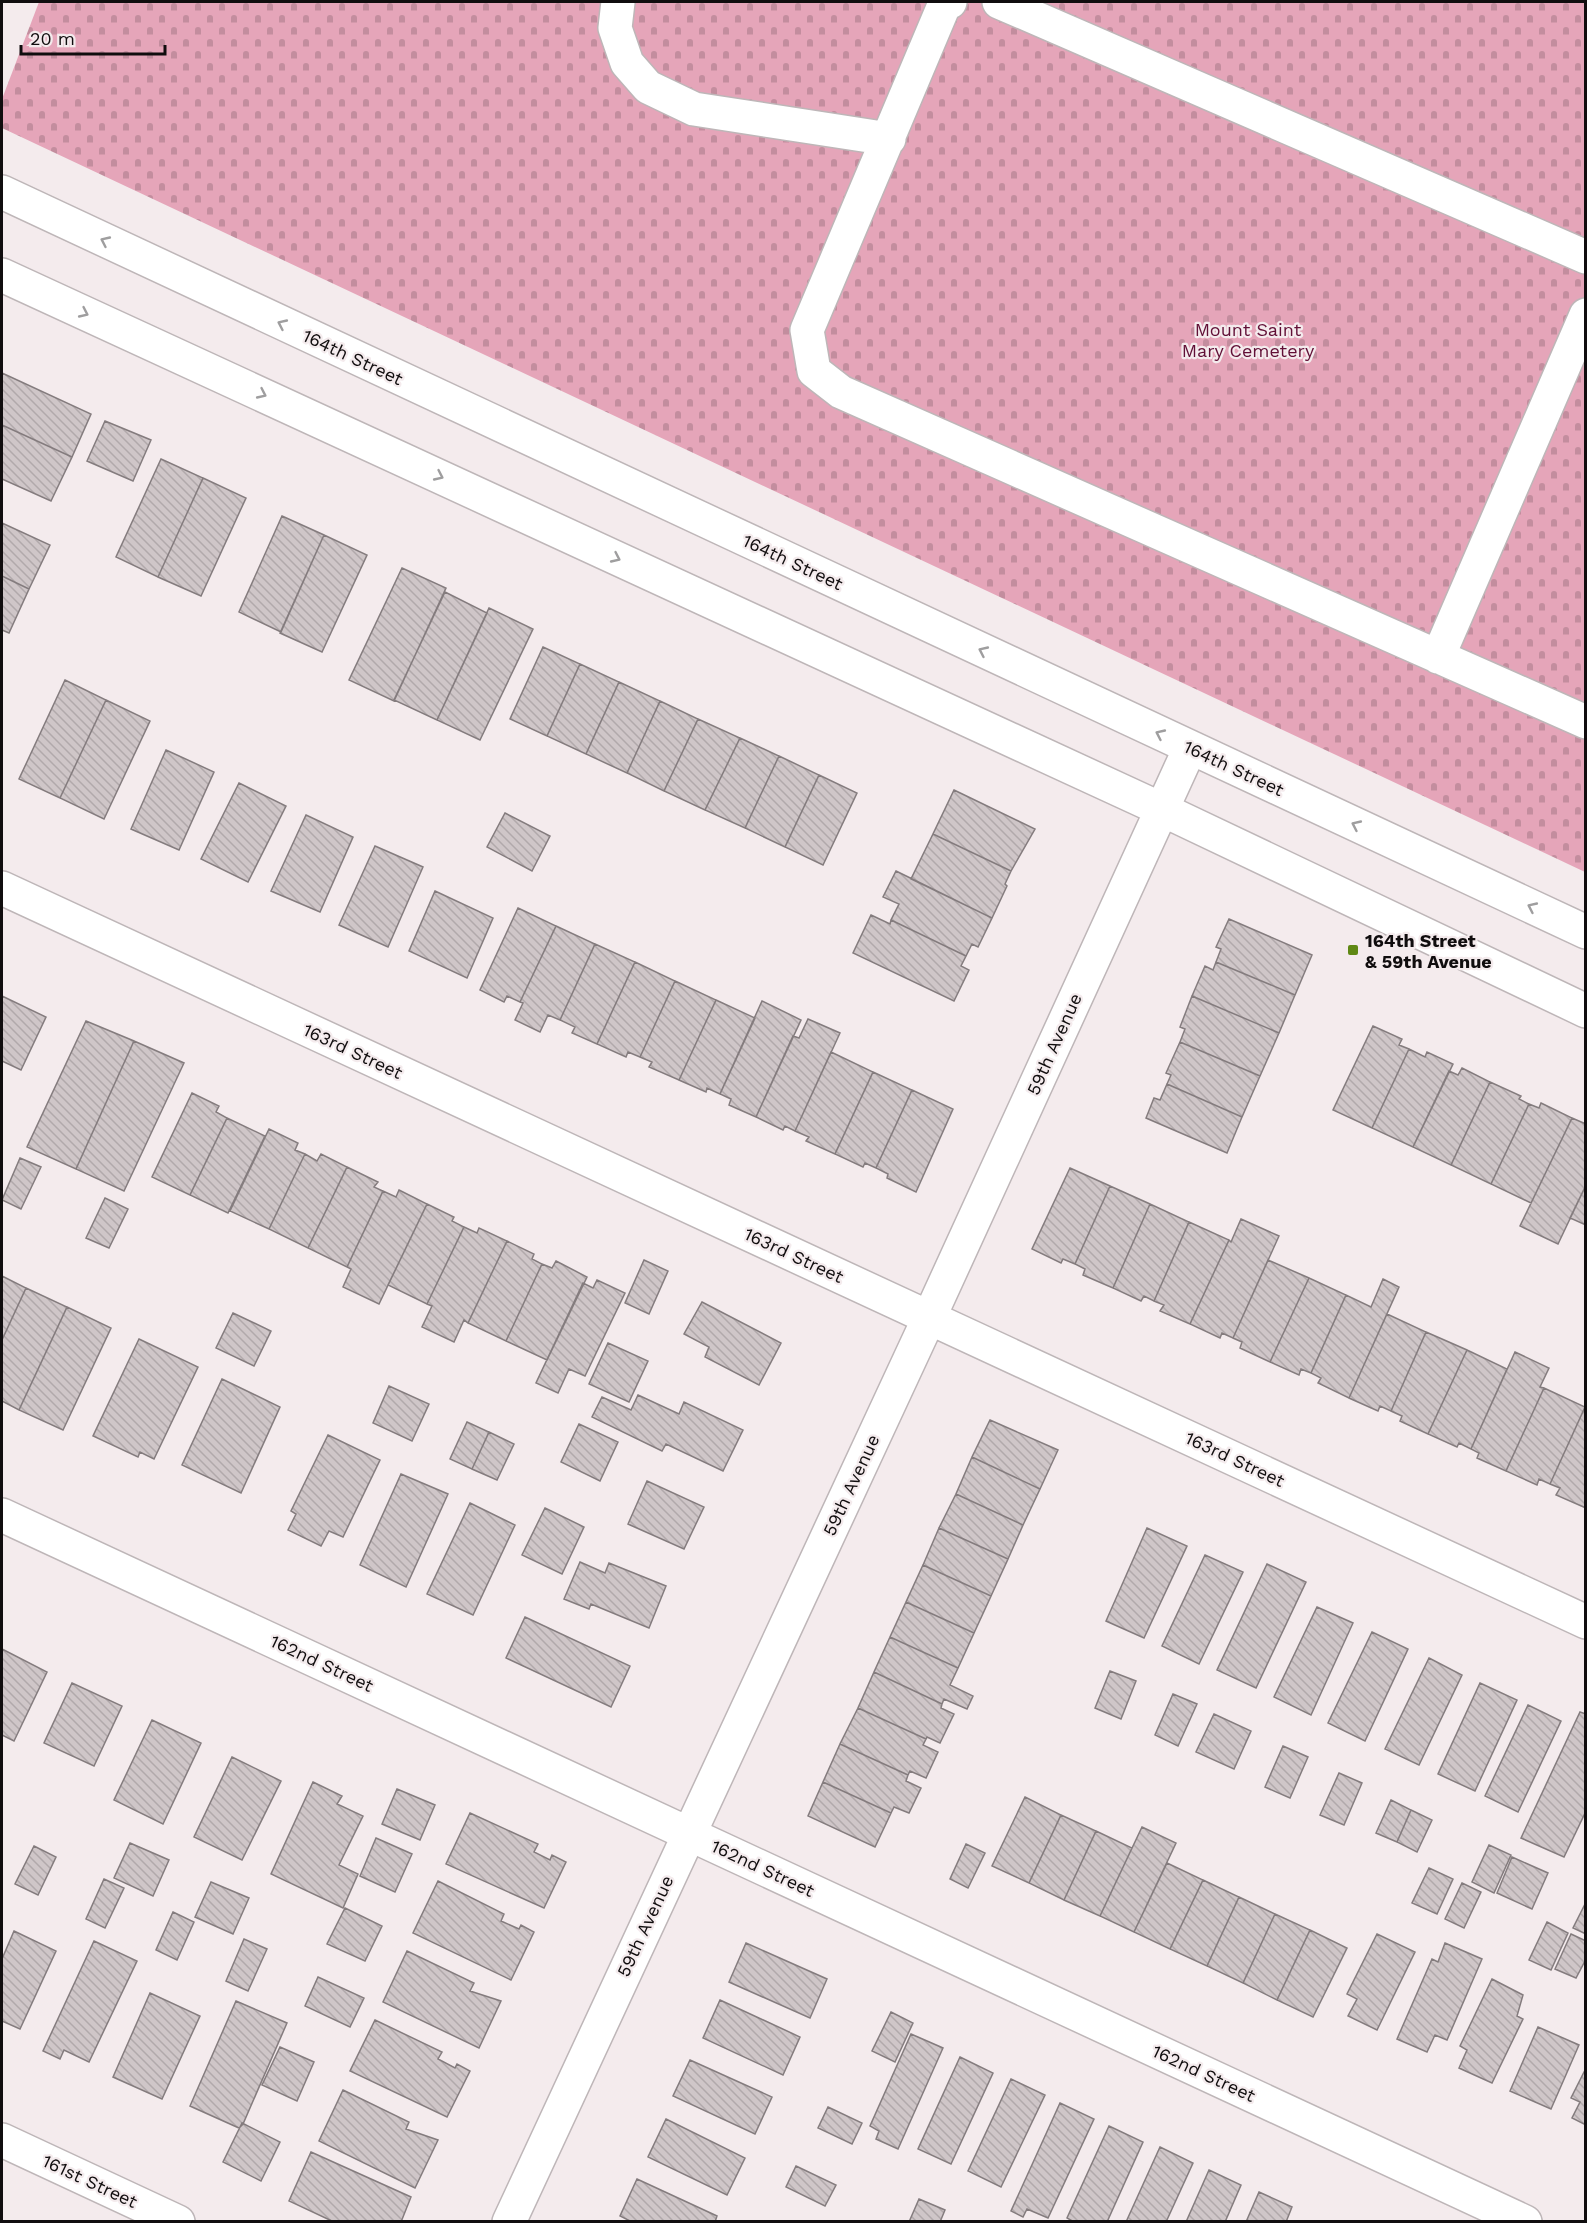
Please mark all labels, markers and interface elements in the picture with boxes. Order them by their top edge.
scale bar [21,18,165,56]
text: 20 m [30,28,75,49]
one-way arrow [101,236,112,248]
one-way arrow [78,305,89,317]
one-way arrow [278,319,289,331]
park label: Mount Saint Mary Cemetery [1182,319,1315,361]
street label: 164th Street [300,325,407,390]
one-way arrow [255,387,266,399]
one-way arrow [432,469,443,481]
street label: 164th Street [740,530,847,595]
one-way arrow [609,550,620,562]
one-way arrow [979,646,990,658]
one-way arrow [1155,729,1166,741]
street label: 164th Street [1181,736,1288,801]
one-way arrow [1351,820,1362,832]
one-way arrow [1528,902,1539,914]
place label: 164th Street & 59th Avenue [1365,930,1492,972]
marker: 164th Street & 59th Avenue [1346,943,1360,957]
street label: 59th Avenue [1022,990,1086,1098]
street label: 163rd Street [300,1019,406,1083]
street label: 163rd Street [741,1223,847,1287]
street label: 163rd Street [1182,1427,1288,1491]
street label: 59th Avenue [818,1431,884,1539]
street label: 162nd Street [267,1630,377,1696]
street label: 162nd Street [708,1835,818,1901]
street label: 59th Avenue [612,1872,678,1980]
street label: 162nd Street [1149,2040,1259,2106]
street label: 161st Street [39,2150,141,2212]

